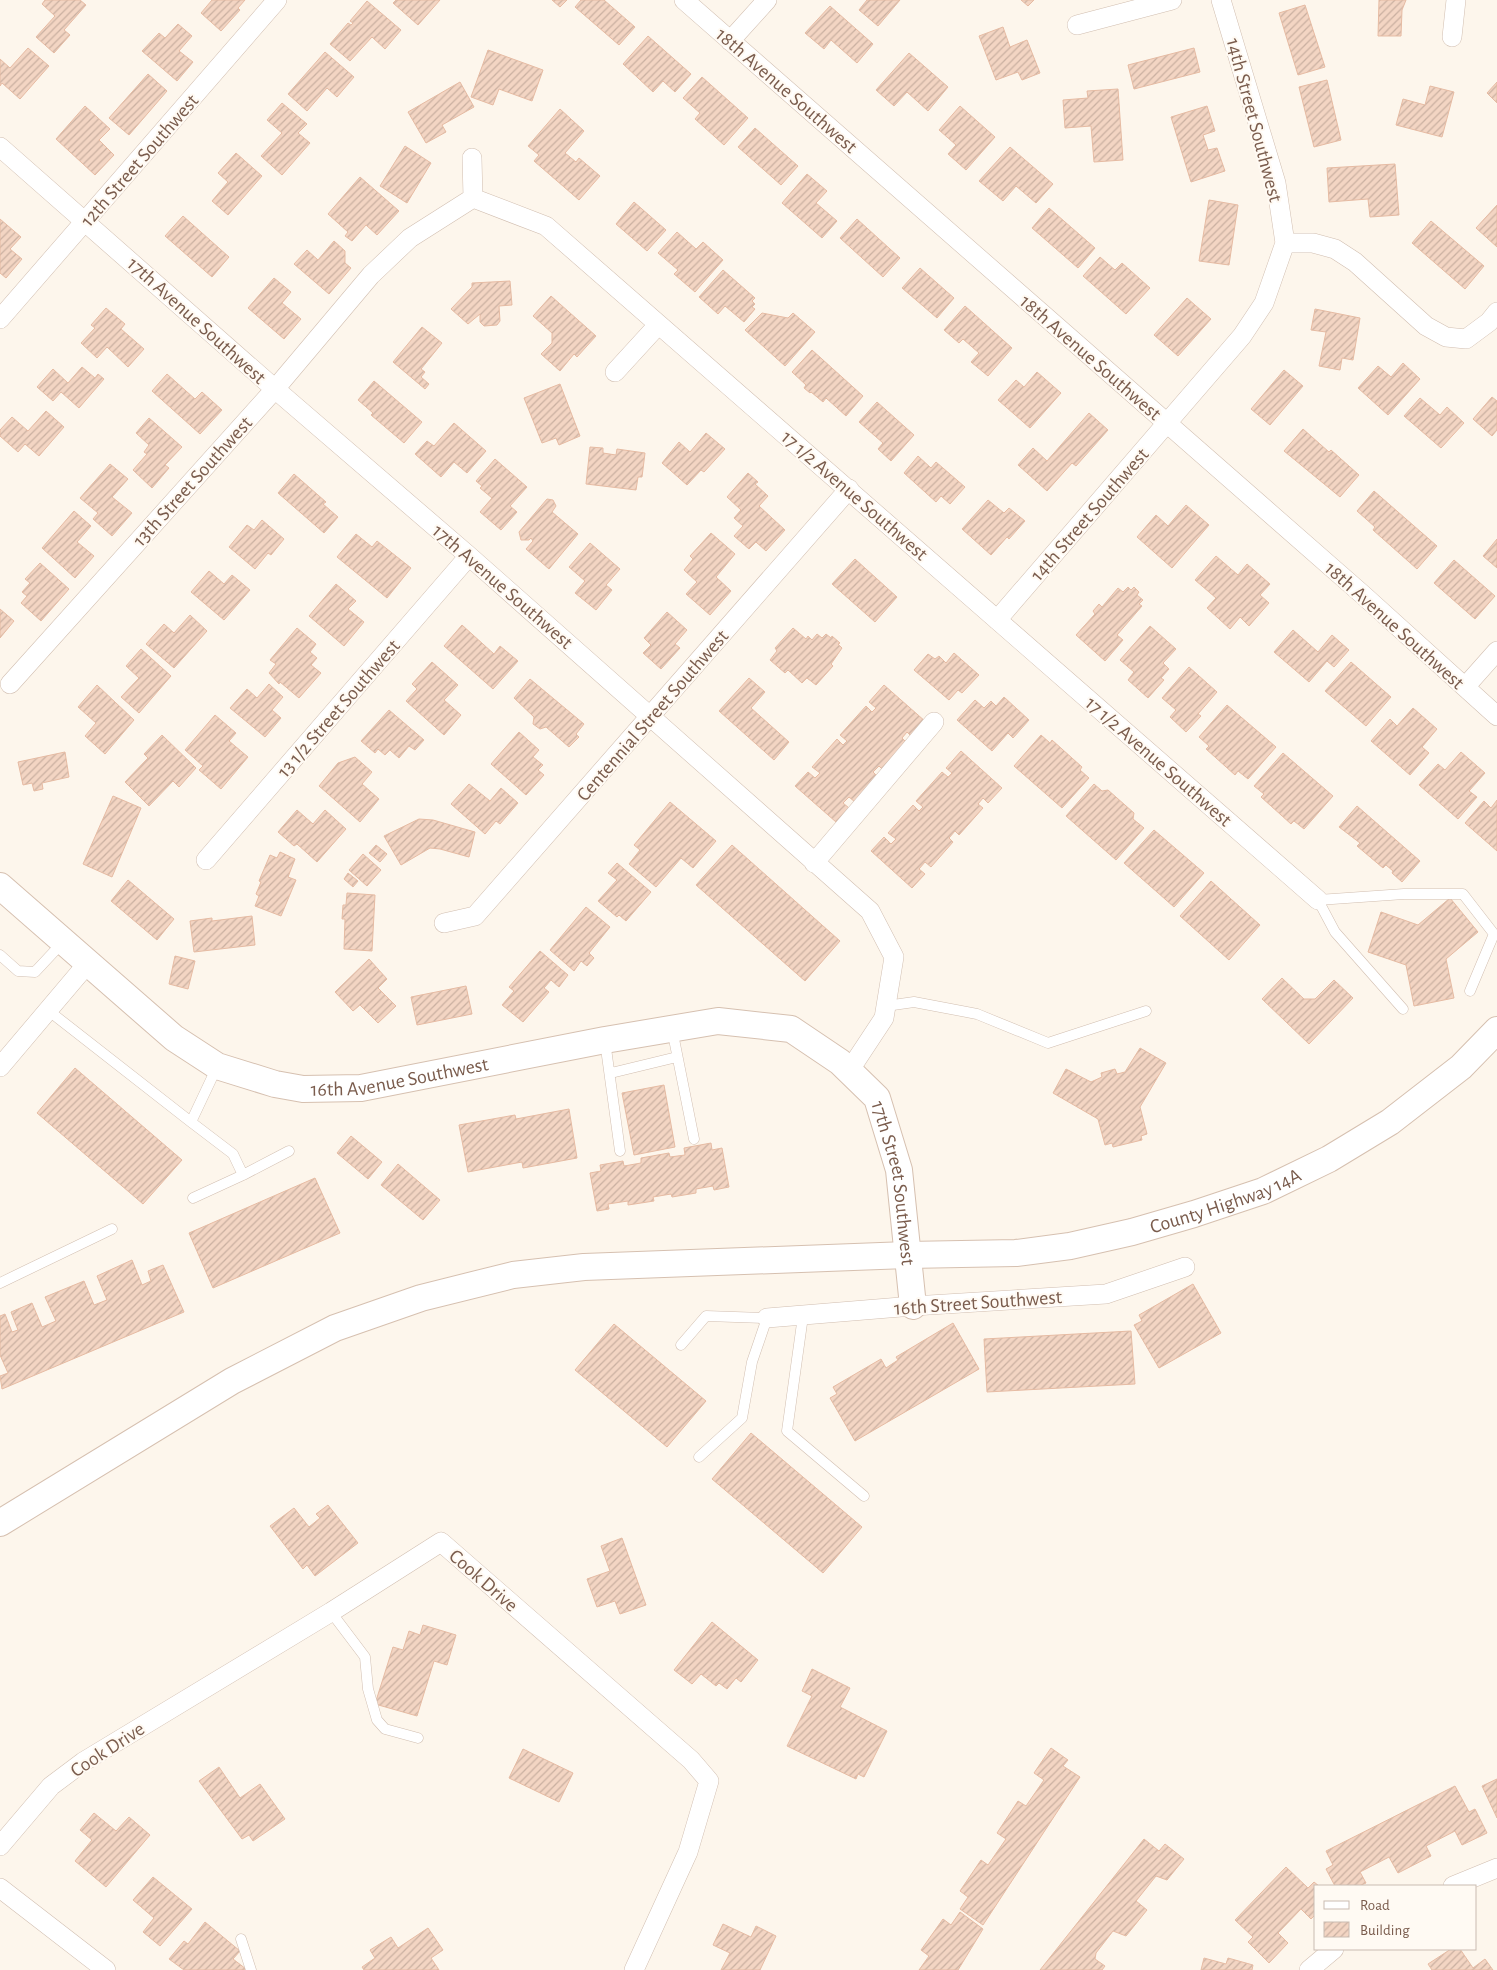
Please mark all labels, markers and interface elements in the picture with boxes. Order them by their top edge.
street label: 18th Avenue Southwest [712,24,861,158]
street label: 14th Street Southwest [1223,36,1286,205]
street label: 12th Street Southwest [77,90,203,231]
street label: 17th Avenue Southwest [123,254,270,388]
street label: 18th Avenue Southwest [1016,291,1165,425]
street label: 13th Street Southwest [129,412,257,551]
street label: 17 1/2 Avenue Southwest [777,427,932,565]
street label: 14th Street Southwest [1027,444,1153,585]
street label: 17th Avenue Southwest [428,521,577,653]
street label: 18th Avenue Southwest [1321,558,1468,694]
street label: Centennial Street Southwest [573,626,733,805]
street label: 13 1/2 Street Southwest [274,635,404,781]
street label: 17 1/2 Avenue Southwest [1081,693,1236,831]
street label: 16th Avenue Southwest [310,1054,491,1100]
street label: 17th Street Southwest [867,1099,918,1267]
street label: County Highway 14A [1148,1165,1305,1237]
street label: 16th Street Southwest [893,1287,1063,1319]
street label: Cook Drive [445,1546,521,1616]
street label: Cook Drive [67,1719,148,1781]
legend [1314,1885,1477,1950]
text: Road [1360,1898,1390,1913]
text: Building [1360,1923,1410,1938]

